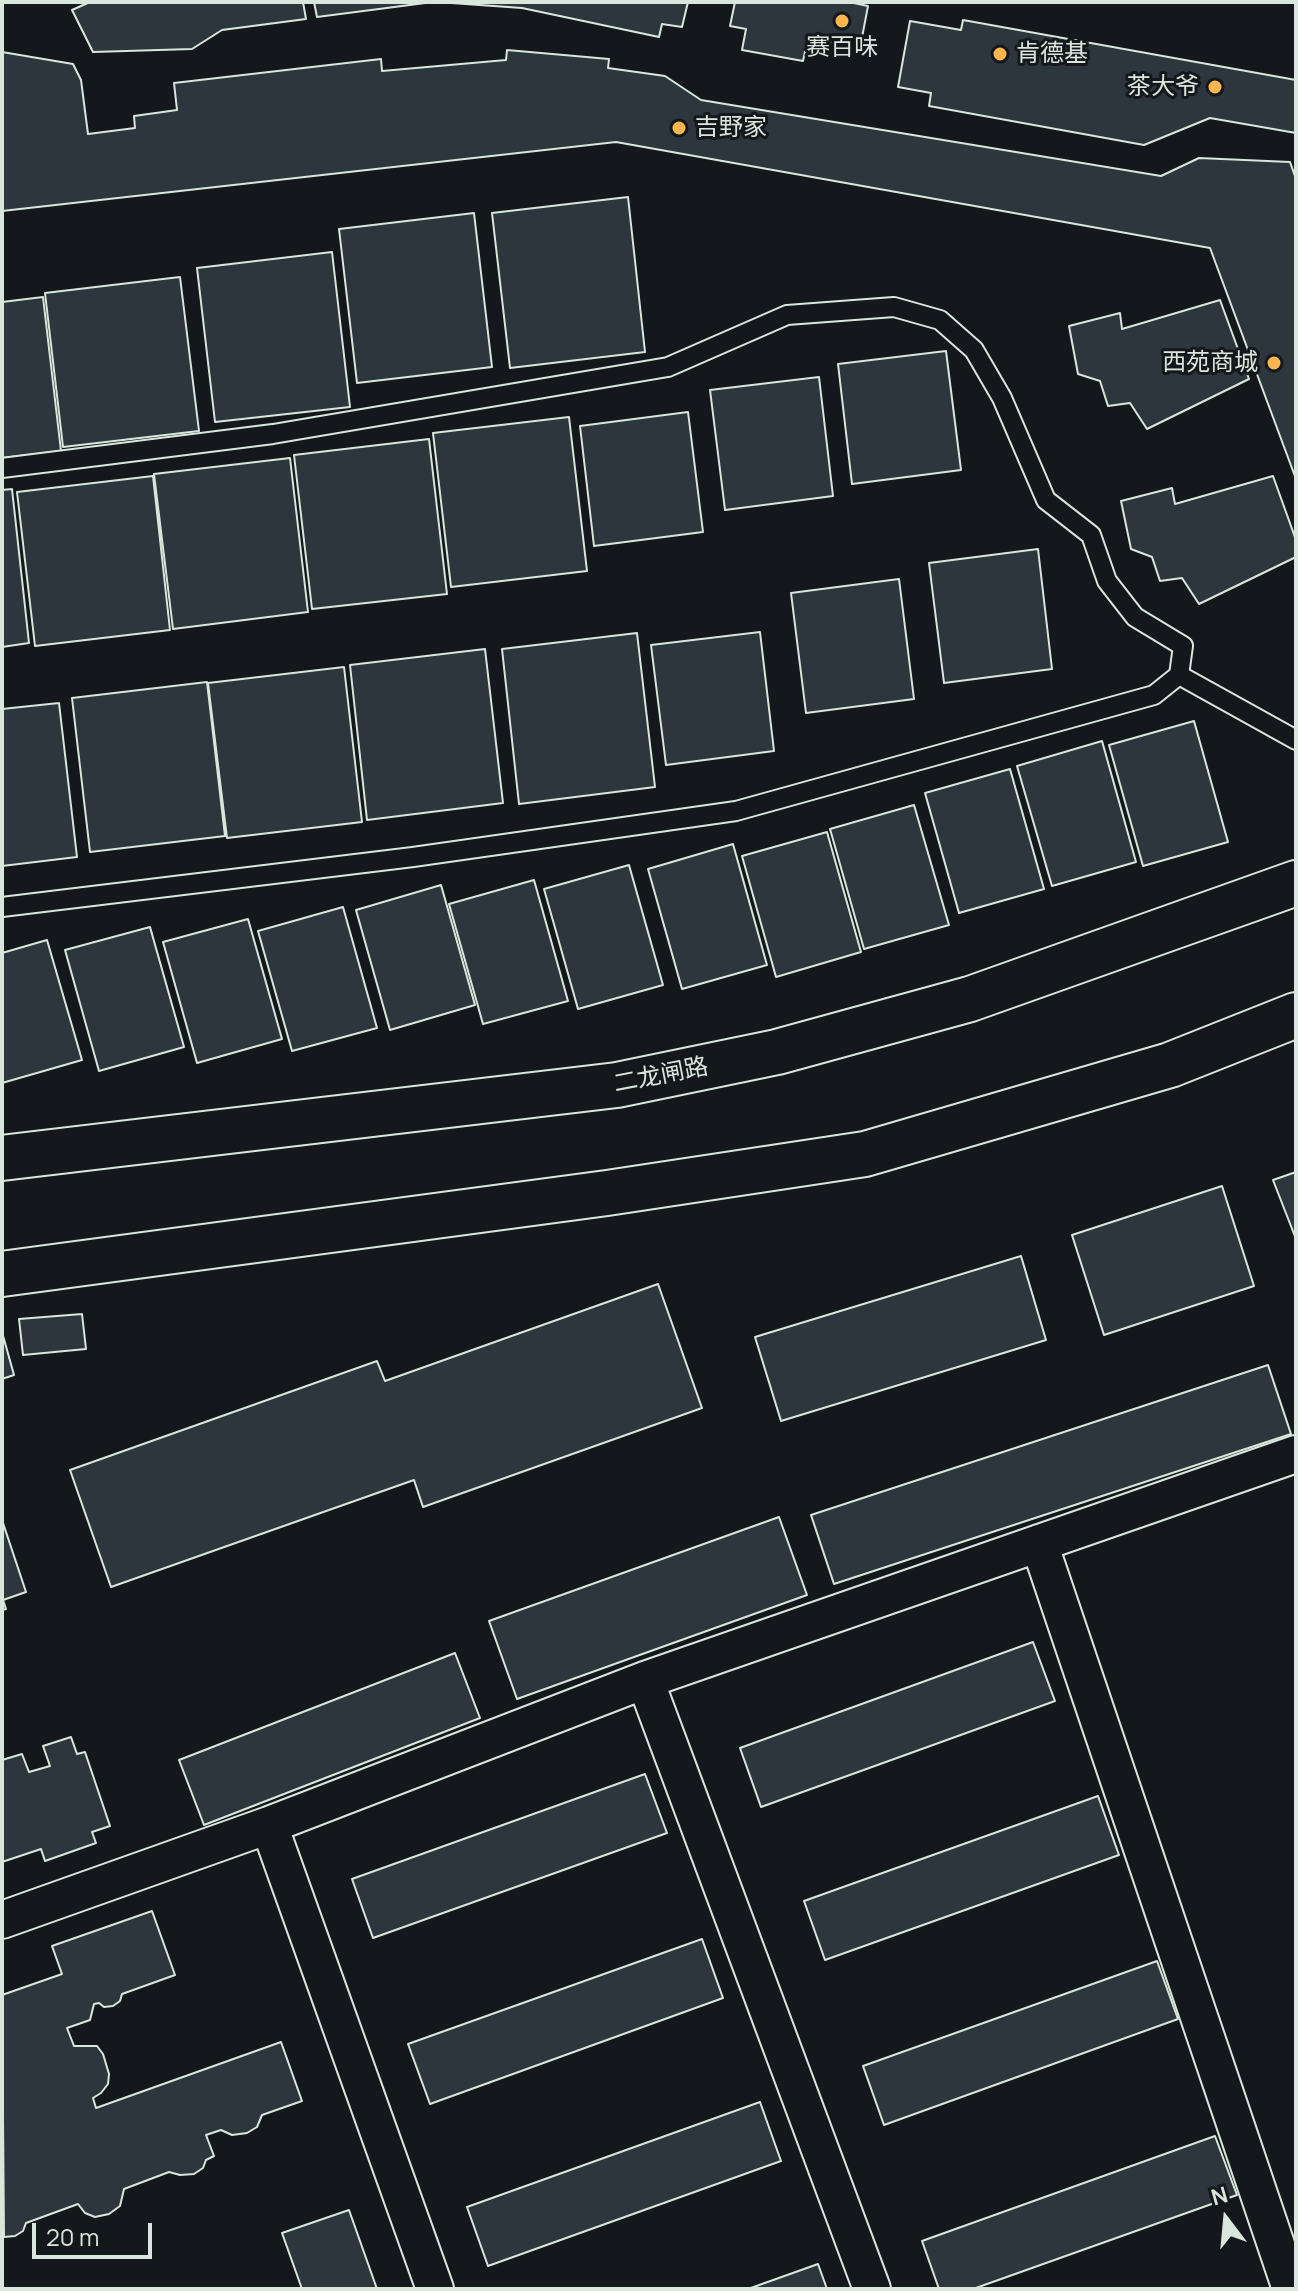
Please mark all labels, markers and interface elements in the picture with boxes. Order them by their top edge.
marker: 赛百味 [833,12,851,30]
place label: 赛百味 [806,34,878,62]
place label: 肯德基 [1016,40,1088,68]
marker: 肯德基 [991,45,1009,63]
place label: 茶大爷 [1127,73,1199,101]
marker: 茶大爷 [1206,78,1224,96]
place label: 吉野家 [695,114,767,142]
marker: 吉野家 [670,119,688,137]
place label: 西苑商城 [1162,349,1258,377]
marker: 西苑商城 [1265,354,1283,372]
street label: 二龙闸路 [611,1053,711,1099]
north arrow [1186,2179,1266,2259]
text: N [1208,2179,1231,2213]
scale bar [36,2207,156,2257]
text: 20 m [46,2220,99,2253]

